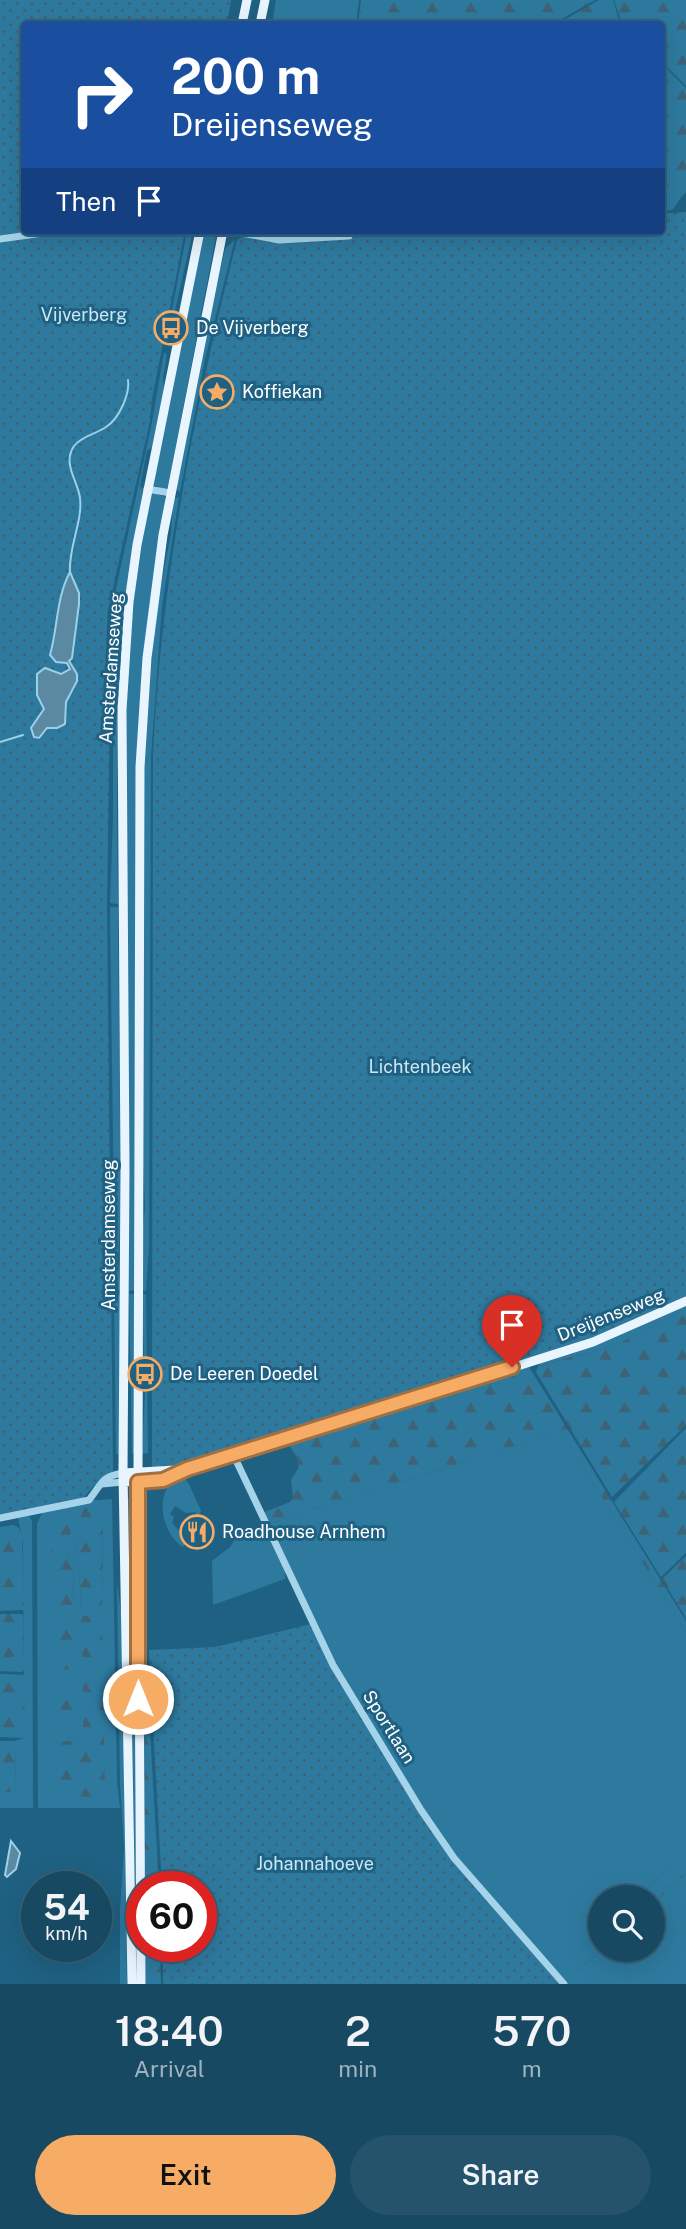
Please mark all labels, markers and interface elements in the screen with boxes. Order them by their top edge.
text: 200 m [171,47,320,105]
icon: right [56,49,147,140]
text: Dreijenseweg [171,106,373,143]
icon: arrive [130,182,168,220]
text: Then [56,186,116,217]
park label: Vijverberg [41,304,127,325]
bus stop icon: De Vijverberg [152,309,190,347]
place label: De Vijverberg [196,317,309,338]
place icon: Koffiekan [198,373,236,411]
place label: Koffiekan [242,381,322,402]
street label: Amsterdamseweg [95,592,126,744]
park label: Lichtenbeek [368,1056,472,1077]
street label: Amsterdamseweg [98,1159,119,1311]
street label: Dreijenseweg [554,1284,667,1346]
pin [482,1295,542,1367]
icon: arrive [493,1306,531,1344]
bus stop icon: De Leeren Doedel [126,1355,164,1393]
place label: De Leeren Doedel [170,1363,318,1384]
restaurant icon: Roadhouse Arnhem [178,1513,216,1551]
place label: Roadhouse Arnhem [222,1521,386,1542]
position arrow [101,1662,175,1736]
street label: Sportlaan [359,1686,420,1767]
park label: Johannahoeve [256,1853,374,1874]
speed limit sign: 60 [126,1871,217,1962]
map controls [588,1885,665,1962]
button: search [588,1885,665,1962]
text: 54 [43,1887,90,1928]
text: km/h [45,1923,88,1944]
text: 18:40 [115,2006,224,2055]
text: 2 [345,2006,371,2055]
text: 570 [492,2006,571,2055]
text: Arrival [134,2055,205,2082]
text: min [338,2055,377,2082]
text: m [522,2055,542,2082]
button: Exit [35,2135,336,2215]
button: Share [350,2135,651,2215]

